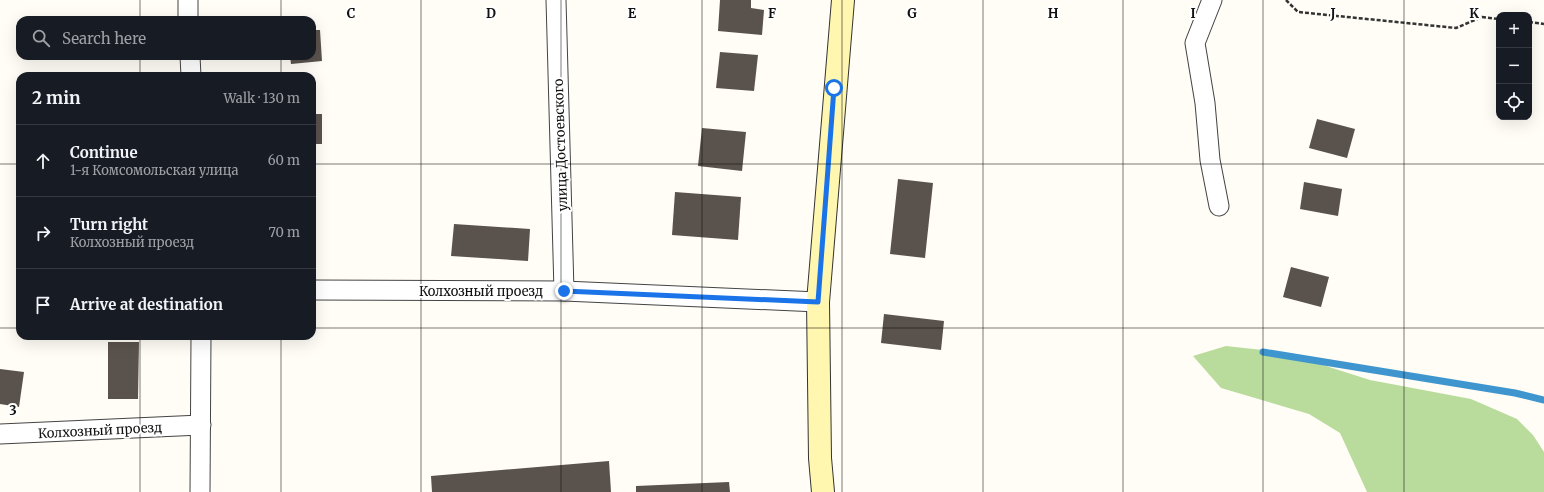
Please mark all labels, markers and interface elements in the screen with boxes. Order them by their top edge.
text: C [347,5,356,22]
text: D [486,5,496,22]
text: E [628,5,637,22]
text: F [768,5,776,22]
text: G [907,5,917,22]
text: H [1048,5,1059,22]
text: I [1190,5,1196,22]
text: J [1329,5,1336,22]
text: K [1469,5,1479,22]
map controls [1496,12,1532,120]
button: + [1496,12,1532,48]
search box [16,16,316,60]
icon: search [30,27,52,49]
text: Search here [62,29,146,48]
button: − [1496,48,1532,84]
street label: улица Достоевского [550,78,571,212]
route start [825,79,843,97]
button: locate [1496,84,1532,120]
text: 2 min [32,87,80,109]
text: Walk · 130 m [223,90,300,107]
text: Continue [70,143,138,162]
icon: ahead [32,150,54,172]
text: 60 m [268,152,300,169]
text: 1-я Комсомольская улица [70,162,239,179]
text: Turn right [70,215,148,234]
icon: right [32,222,54,244]
text: 70 m [269,224,300,241]
text: Колхозный проезд [70,234,194,251]
route end [555,282,573,300]
street label: Колхозный проезд [419,283,543,300]
icon: arrive [32,294,54,316]
text: Arrive at destination [70,295,223,314]
text: 3 [9,402,17,419]
street label: Колхозный проезд [38,419,162,442]

